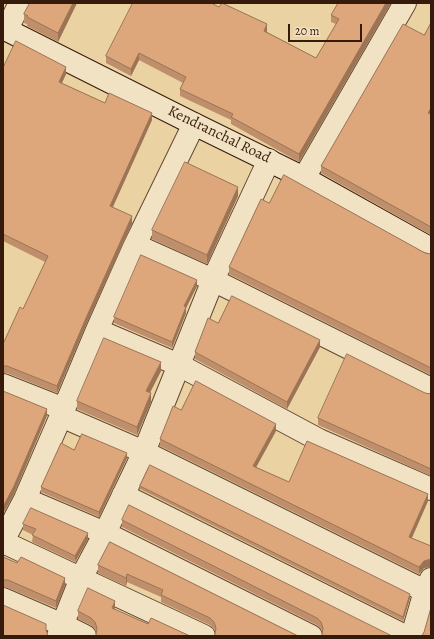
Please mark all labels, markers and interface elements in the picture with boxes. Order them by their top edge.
scale bar [290,16,364,42]
text: 20 m [295,23,319,39]
street label: Kendranchal Road [165,102,273,168]

